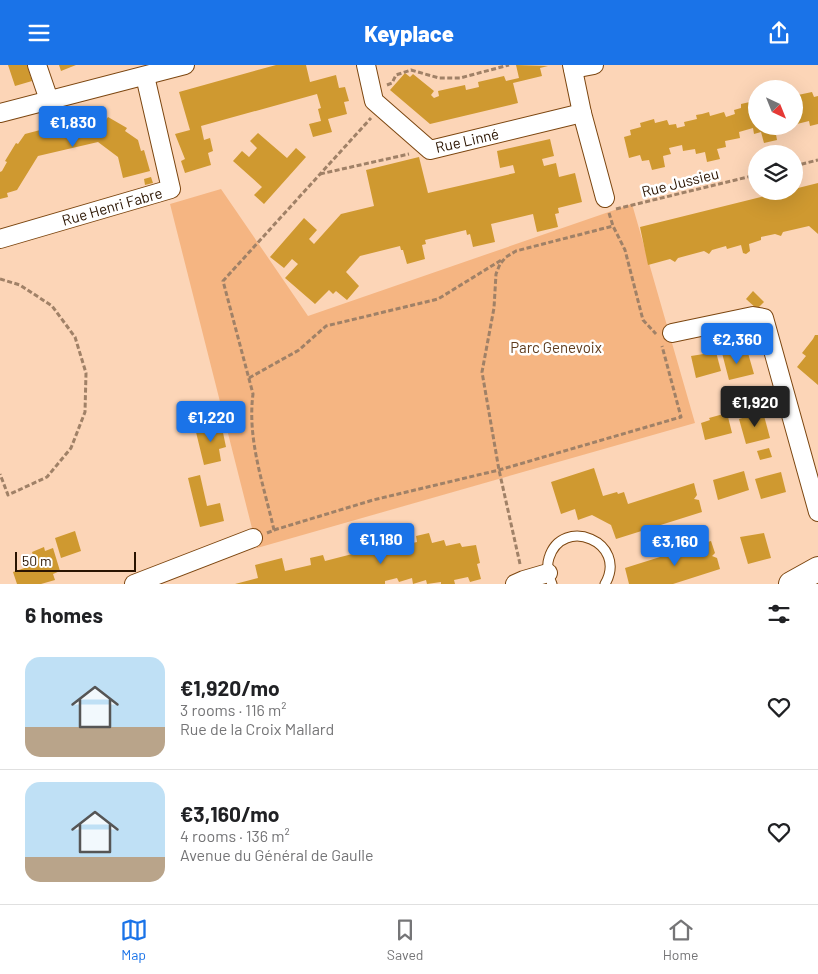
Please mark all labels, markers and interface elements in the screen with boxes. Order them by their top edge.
icon: menu [25,19,53,47]
icon: share [765,19,793,47]
text: Keyplace [364,20,454,46]
north arrow [748,80,802,135]
map controls [748,80,803,200]
pin: €1,830 [32,106,114,148]
text: €1,830 [50,112,96,131]
street label: Rue Linné [433,124,501,156]
button: layers [748,145,803,200]
street label: Rue Jussieu [640,164,720,200]
street label: Rue Henri Fabre [60,183,164,229]
pin: €2,360 [696,323,778,365]
text: €2,360 [712,329,762,348]
park label: Parc Genevoix [510,338,602,356]
pin: €1,920 [714,385,796,428]
text: €1,920 [732,392,778,411]
pin: €1,220 [170,401,252,443]
text: €1,220 [187,407,235,426]
pin: €1,180 [340,523,422,565]
pin: €3,160 [634,525,716,567]
text: €1,180 [359,529,403,548]
text: €3,160 [652,531,698,550]
scale bar [15,549,136,572]
text: 50 m [22,552,51,569]
icon: filters [765,600,793,628]
text: 6 homes [25,602,103,627]
text: €1,920/mo [180,675,280,700]
icon: home [65,677,125,737]
icon: heart [765,693,793,721]
text: 3 rooms · 116 m² [180,700,286,719]
text: Rue de la Croix Mallard [180,719,334,738]
text: €3,160/mo [180,801,279,826]
icon: home [65,802,125,862]
icon: heart [765,818,793,846]
text: 4 rooms · 136 m² [180,826,290,845]
text: Avenue du Général de Gaulle [180,845,374,864]
tab: Map [120,916,148,963]
tab: Saved [387,916,424,963]
tab: Home [663,916,698,963]

